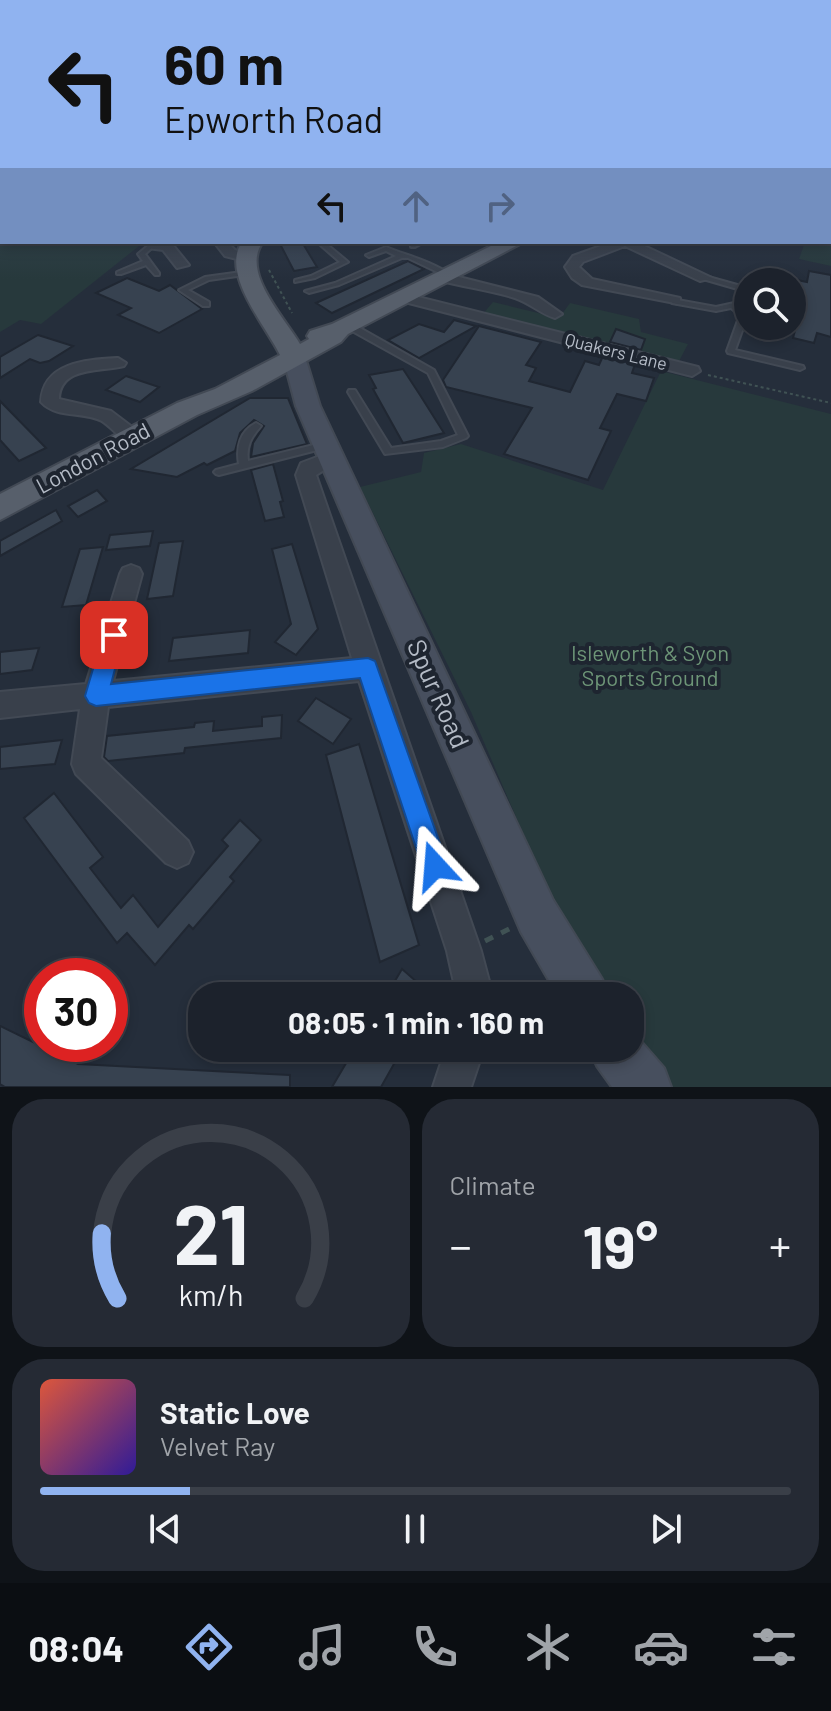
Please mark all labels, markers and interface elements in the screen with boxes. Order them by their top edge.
text: 60 m [164,29,284,96]
icon: left [32,32,136,136]
text: Epworth Road [164,97,383,140]
icon: left [310,184,354,228]
icon: ahead [394,184,438,228]
icon: right [478,184,522,228]
map controls [734,268,806,340]
button: search [734,268,806,340]
street label: Quakers Lane [563,328,670,374]
street label: London Road [31,416,154,498]
pin [80,601,148,669]
icon: arrive [92,613,136,657]
street label: Spur Road [402,634,477,753]
park label: Isleworth & Syon Sports Ground [571,639,729,690]
position arrow [393,824,477,908]
speed limit sign: 30 [24,958,128,1062]
text: 08:05 · 1 min · 160 m [288,1004,544,1040]
text: Climate [450,1169,536,1200]
text: 21 [173,1182,249,1282]
text: 19° [582,1209,658,1281]
text: − [450,1218,472,1271]
text: + [769,1218,791,1271]
text: km/h [178,1277,243,1312]
text: Static Love [160,1394,310,1430]
text: Velvet Ray [160,1430,275,1461]
icon: previous [143,1507,187,1551]
icon: pause [393,1507,437,1551]
icon: next [644,1507,688,1551]
icon: directions [181,1619,237,1675]
icon: music [294,1619,350,1675]
icon: phone [407,1619,463,1675]
icon: climate [520,1619,576,1675]
icon: car [633,1619,689,1675]
icon: filters [746,1619,802,1675]
text: 08:04 [29,1626,124,1669]

